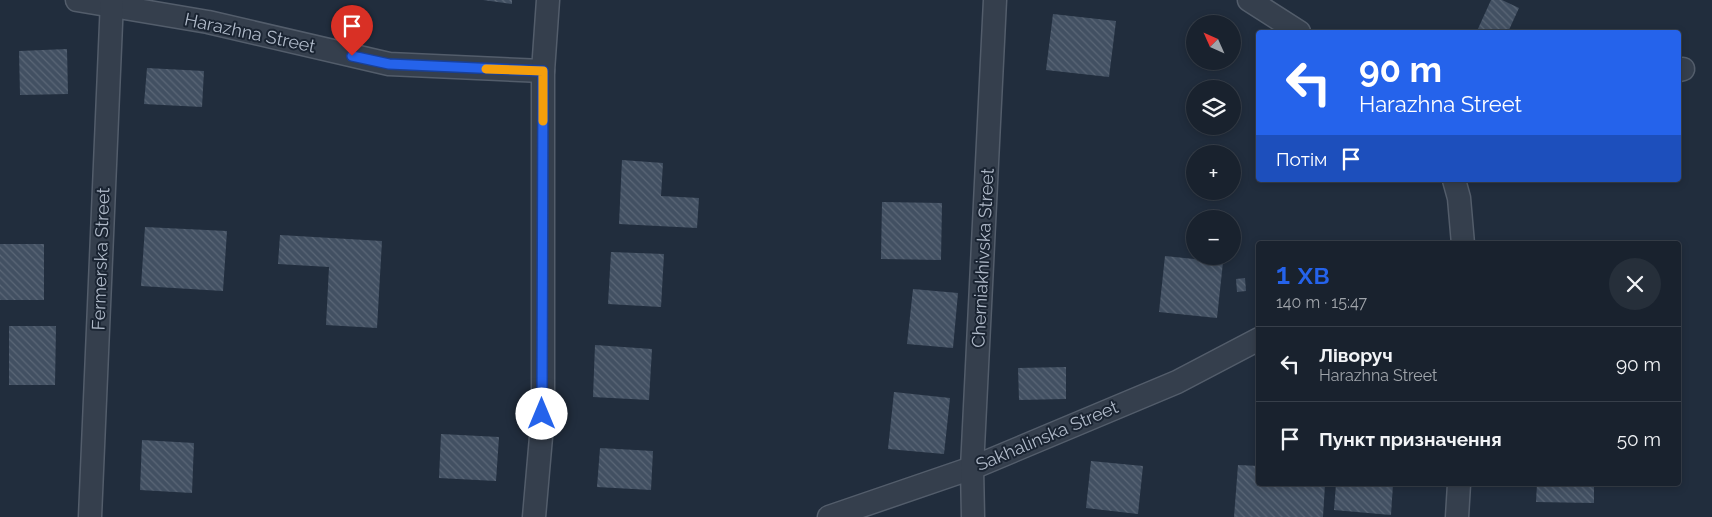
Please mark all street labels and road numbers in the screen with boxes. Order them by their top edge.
street label: Harazhna Street [183,8,317,57]
street label: Cherniakhivska Street [967,168,998,348]
street label: Fermerska Street [88,187,113,331]
street label: Sakhalinska Street [973,396,1121,475]

